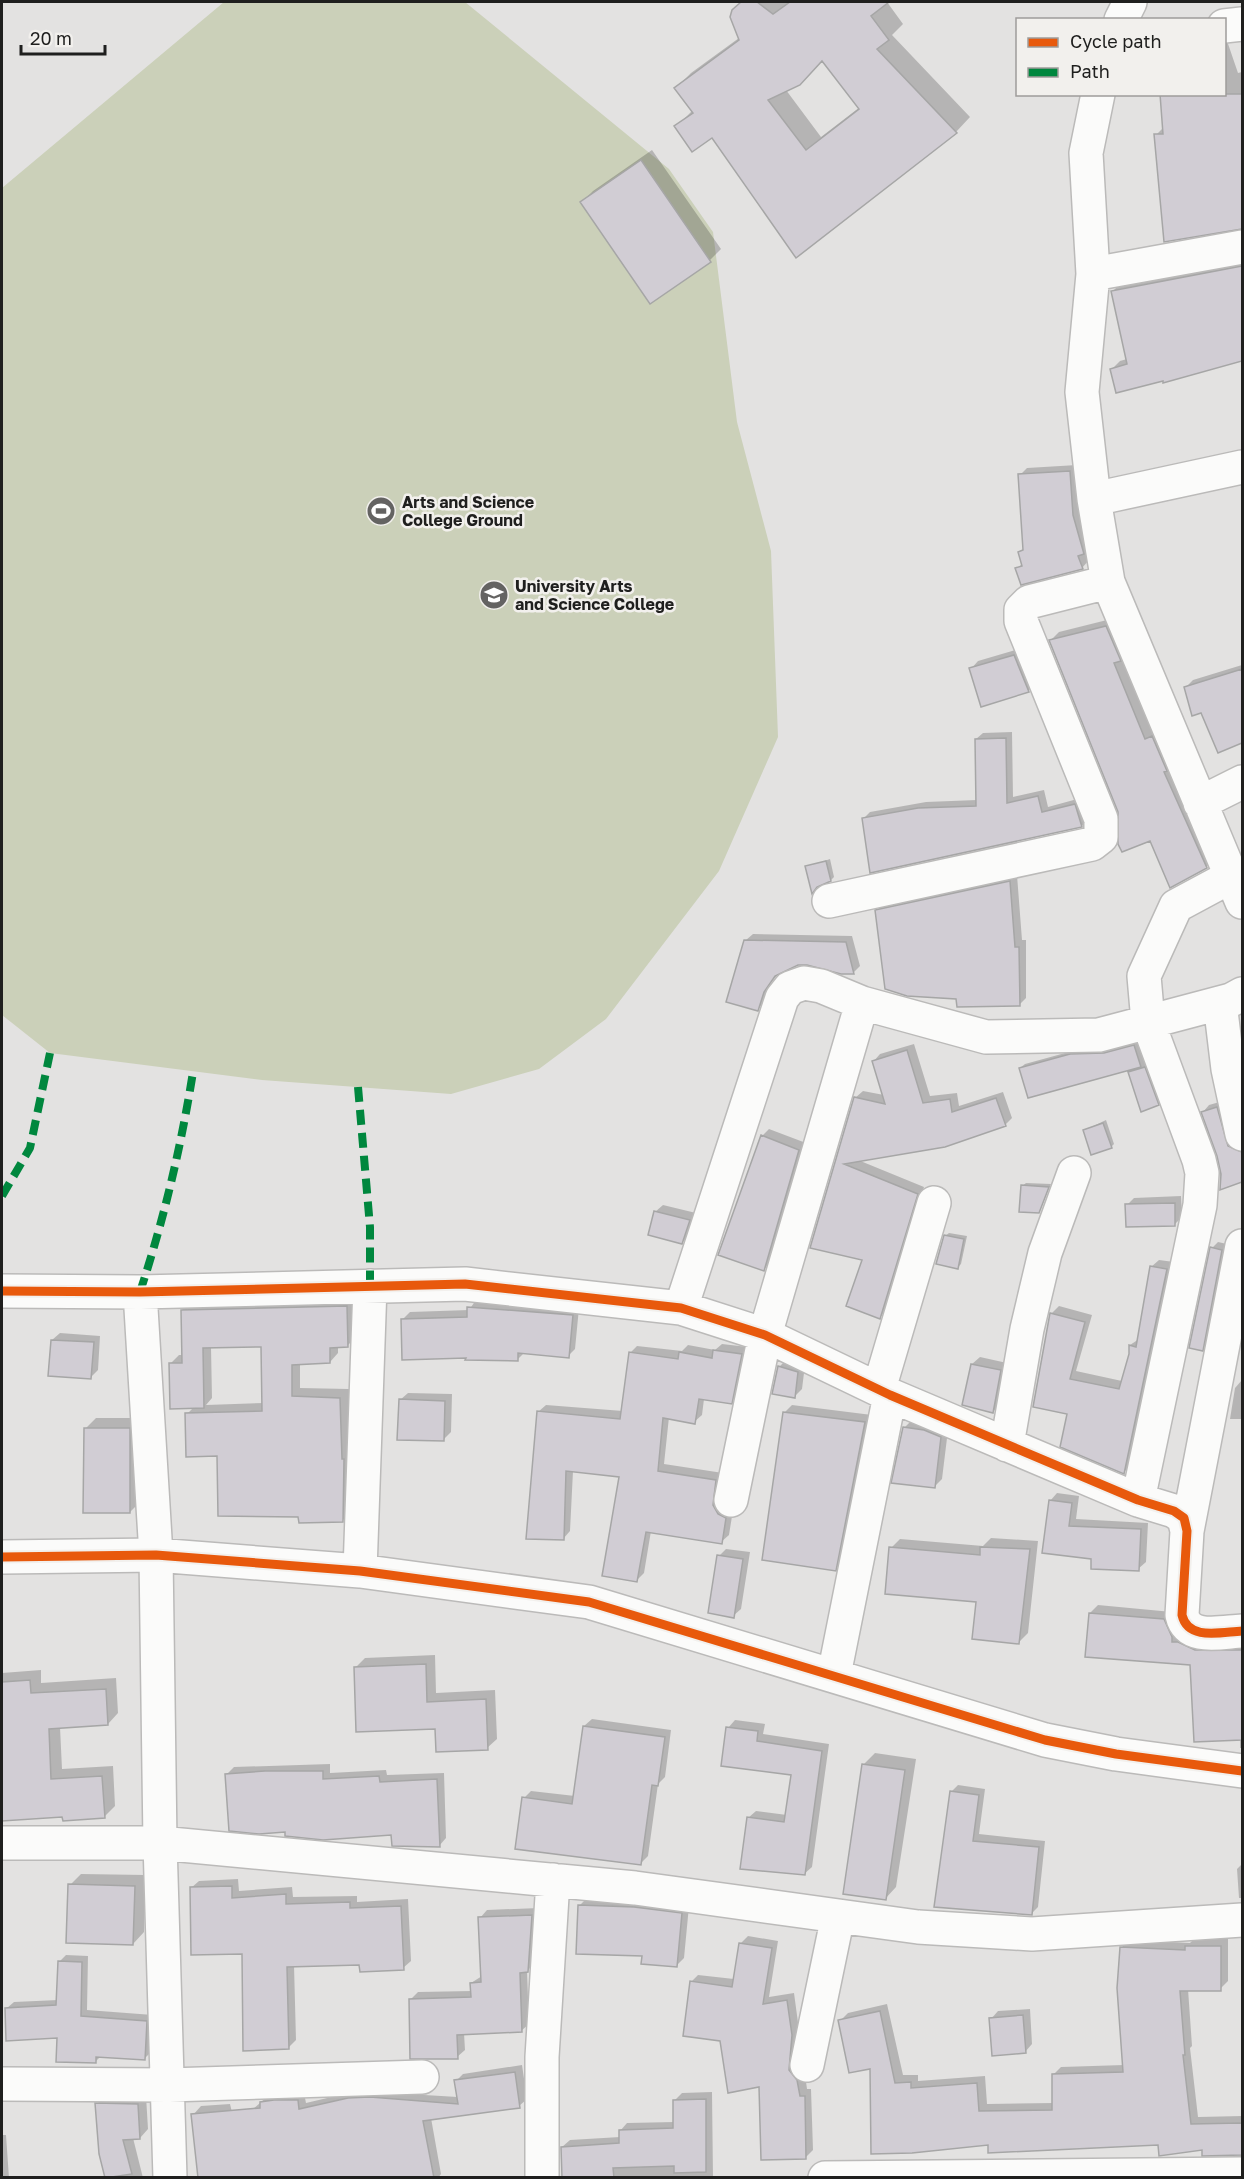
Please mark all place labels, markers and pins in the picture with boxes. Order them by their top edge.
place label: Arts and Science College Ground [402,492,534,530]
sports icon: Arts and Science College Ground [365,495,397,527]
place label: University Arts and Science College [515,576,674,614]
school or university icon: University Arts and Science College [478,579,510,611]

